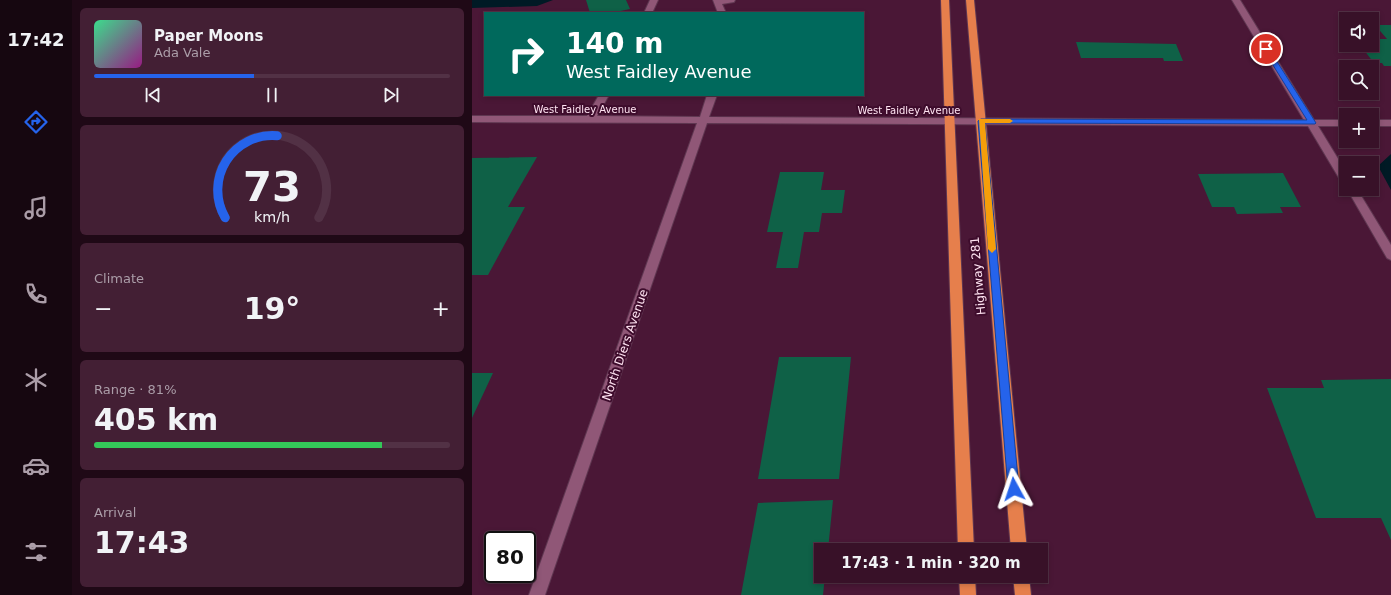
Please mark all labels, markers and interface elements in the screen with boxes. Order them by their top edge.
map controls [1339,12,1379,196]
button: sound [1339,12,1379,52]
text: Paper Moons [154,27,263,45]
text: 140 m [566,27,663,60]
icon: right [500,28,552,80]
text: 17:42 [7,29,65,50]
pin [1249,32,1283,66]
icon: arrive [1255,38,1277,60]
text: Ada Vale [154,45,210,60]
button: search [1339,60,1379,100]
text: West Faidley Avenue [566,61,751,82]
icon: previous [142,84,164,106]
icon: pause [261,84,283,106]
icon: next [380,84,402,106]
street label: West Faidley Avenue [533,104,637,115]
street label: West Faidley Avenue [857,105,961,116]
icon: directions [22,108,50,136]
button: + [1339,108,1379,148]
button: − [1339,156,1379,196]
text: 73 [243,162,301,211]
icon: music [22,194,50,222]
text: km/h [254,209,290,225]
street label: Highway 281 [968,236,988,316]
text: Climate [94,271,144,286]
icon: phone [22,280,50,308]
street label: North Diers Avenue [599,287,651,403]
text: 19° [244,291,300,326]
text: − [94,296,112,321]
text: + [432,296,450,321]
icon: climate [22,366,50,394]
text: Range · 81% [94,382,177,397]
text: 405 km [94,402,218,437]
icon: car [22,452,50,480]
position arrow [993,468,1035,510]
text: Arrival [94,505,136,520]
text: 17:43 [94,525,190,560]
speed limit sign: 80 [484,531,536,583]
icon: filters [22,538,50,566]
text: 17:43 · 1 min · 320 m [841,554,1021,572]

